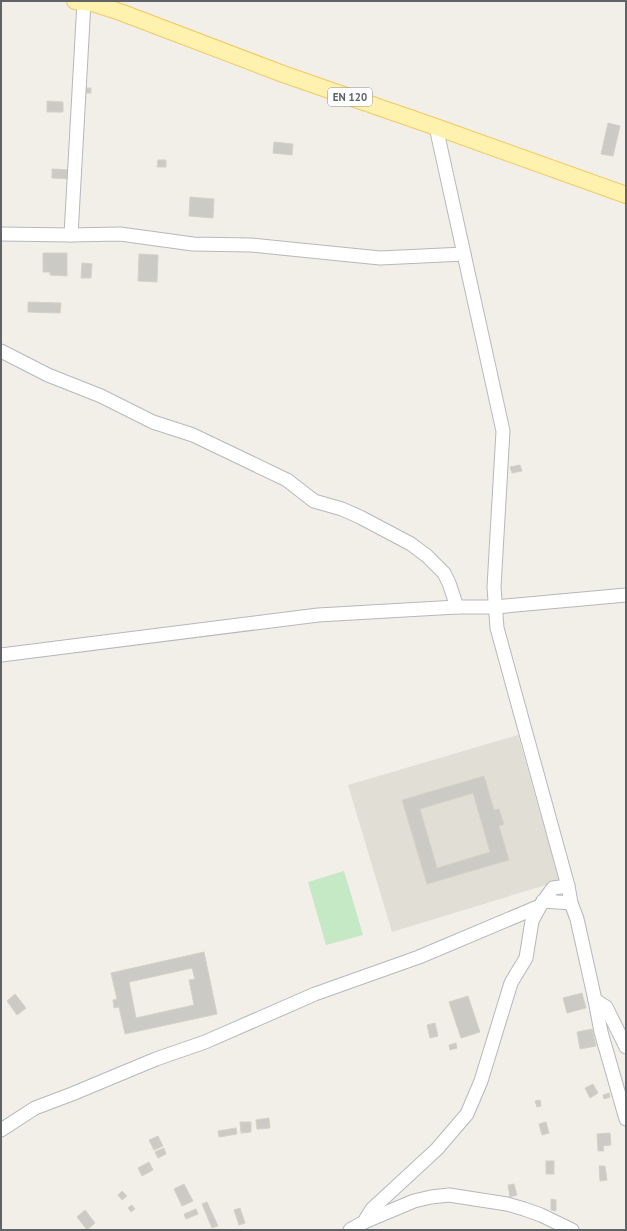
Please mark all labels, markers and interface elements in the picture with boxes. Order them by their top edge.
road number: EN 120 [328,88,372,106]

